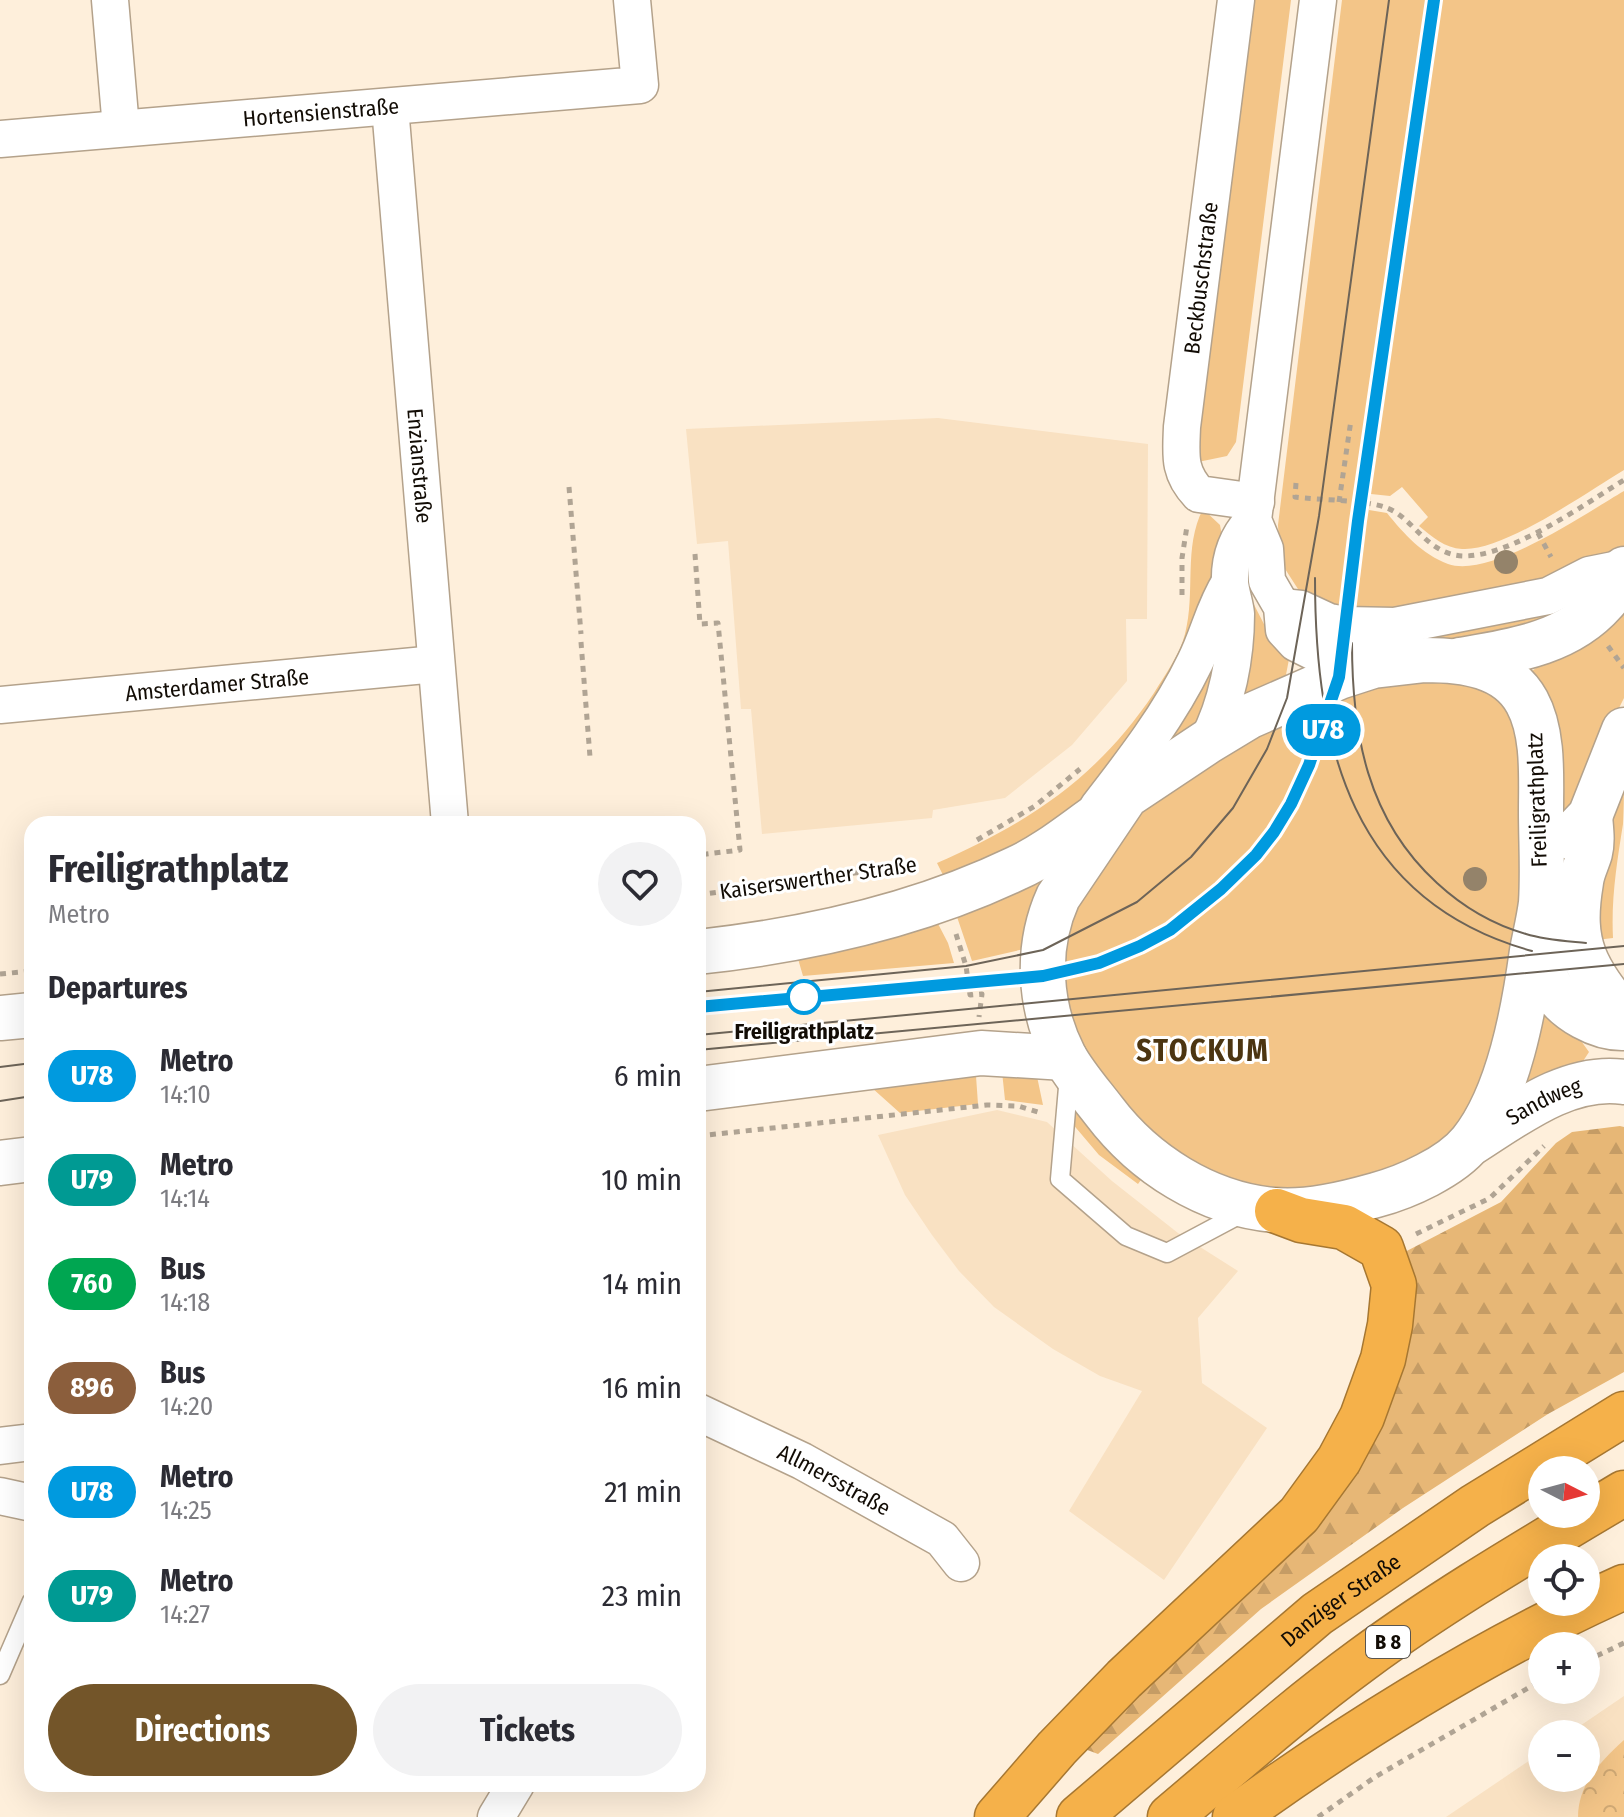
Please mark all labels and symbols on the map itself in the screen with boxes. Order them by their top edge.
street label: Hortensienstraße [242,92,400,132]
street label: Beckbuschstraße [1178,200,1224,356]
street label: Enzianstraße [402,407,438,524]
street label: Amsterdamer Straße [124,663,310,707]
line badge: U78 [1277,704,1369,756]
street label: Freiligrathplatz [1521,732,1553,868]
street label: Kaiserswerther Straße [718,851,918,905]
marker: Freiligrathplatz [787,980,821,1014]
place label: Freiligrathplatz [734,1018,874,1045]
district label: STOCKUM [1136,1033,1270,1069]
street label: Sandweg [1501,1071,1585,1131]
street label: Allmersstraße [773,1438,895,1521]
north arrow [1528,1456,1600,1528]
street label: Danziger Straße [1275,1548,1405,1653]
road number: B 8 [1366,1626,1410,1658]

